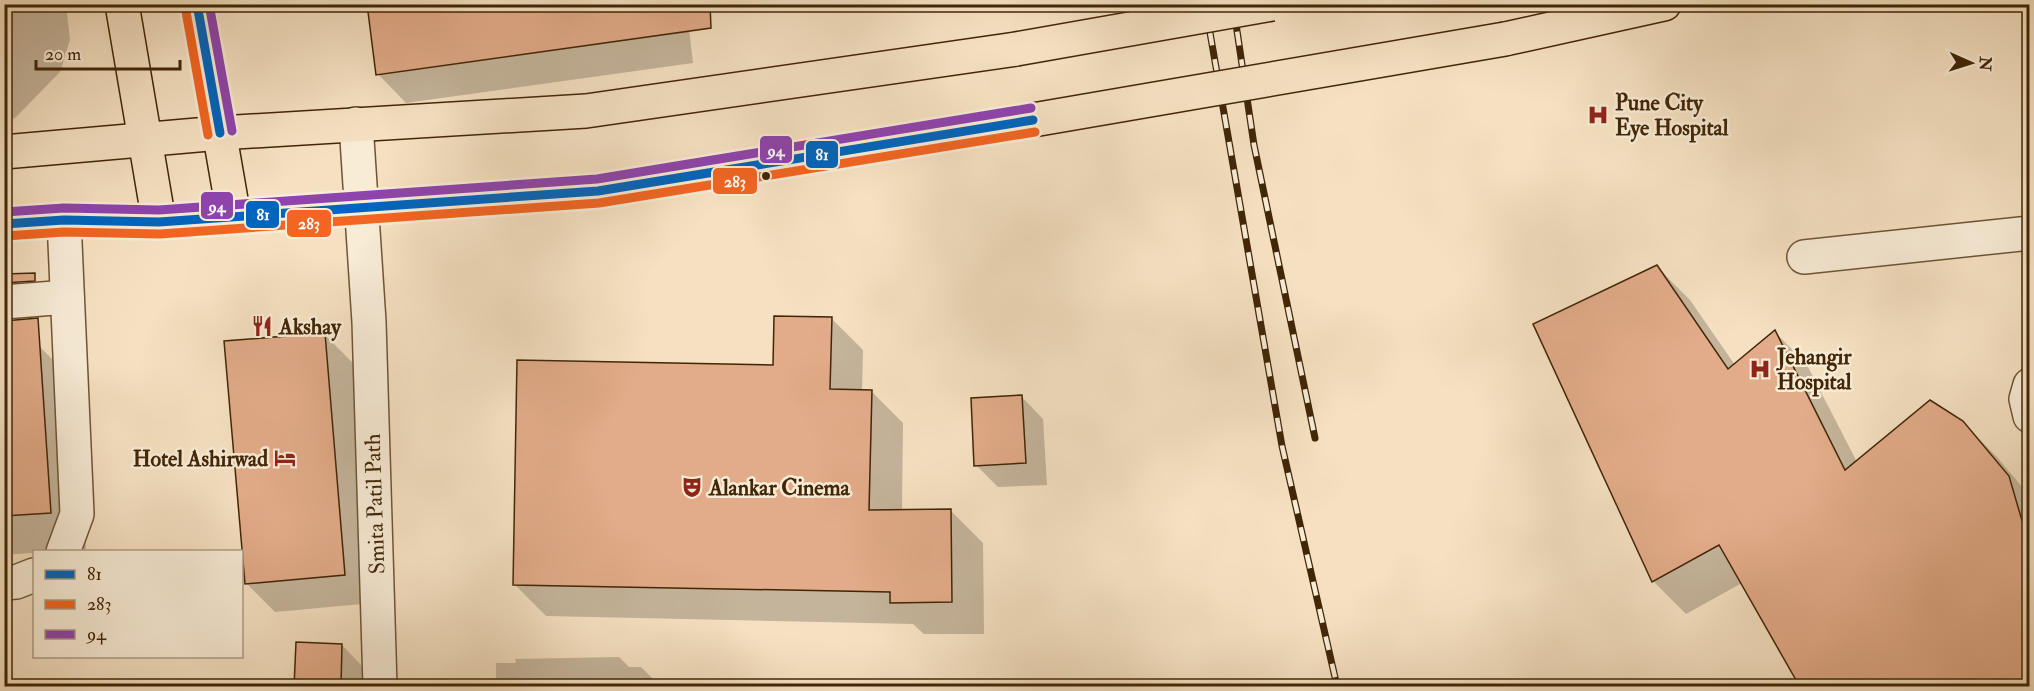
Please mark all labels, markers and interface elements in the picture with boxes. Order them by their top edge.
scale bar [36,33,180,71]
north arrow [1941,33,2001,93]
text: 20 m [45,43,81,66]
text: N [1975,55,1995,72]
place label: Pune City Eye Hospital [1615,89,1729,143]
hospital icon: Pune City Eye Hospital [1586,103,1610,127]
line badge: 94 [759,135,793,164]
line badge: 81 [805,140,839,169]
text: 94 [766,141,786,161]
text: 81 [815,145,829,165]
line badge: 283 [712,167,758,195]
unlabelled marker [760,170,772,182]
text: 283 [724,172,746,192]
line badge: 94 [200,191,234,220]
text: 94 [207,197,227,217]
line badge: 81 [245,200,280,229]
text: 81 [256,205,270,225]
line badge: 283 [286,209,332,238]
text: 283 [298,214,320,234]
place label: Akshay [278,313,342,342]
restaurant icon: Akshay [250,314,274,338]
place label: Jehangir Hospital [1776,343,1852,397]
hospital icon: Jehangir Hospital [1748,357,1772,381]
street label: Smita Patil Path [359,433,391,575]
place label: Hotel Ashirwad [133,445,268,473]
hotel icon: Hotel Ashirwad [273,446,297,470]
place label: Alankar Cinema [708,474,851,502]
theatre icon: Alankar Cinema [680,475,704,499]
legend [33,550,243,658]
text: 81 [87,563,102,586]
text: 283 [87,593,111,616]
text: 94 [85,623,107,646]

